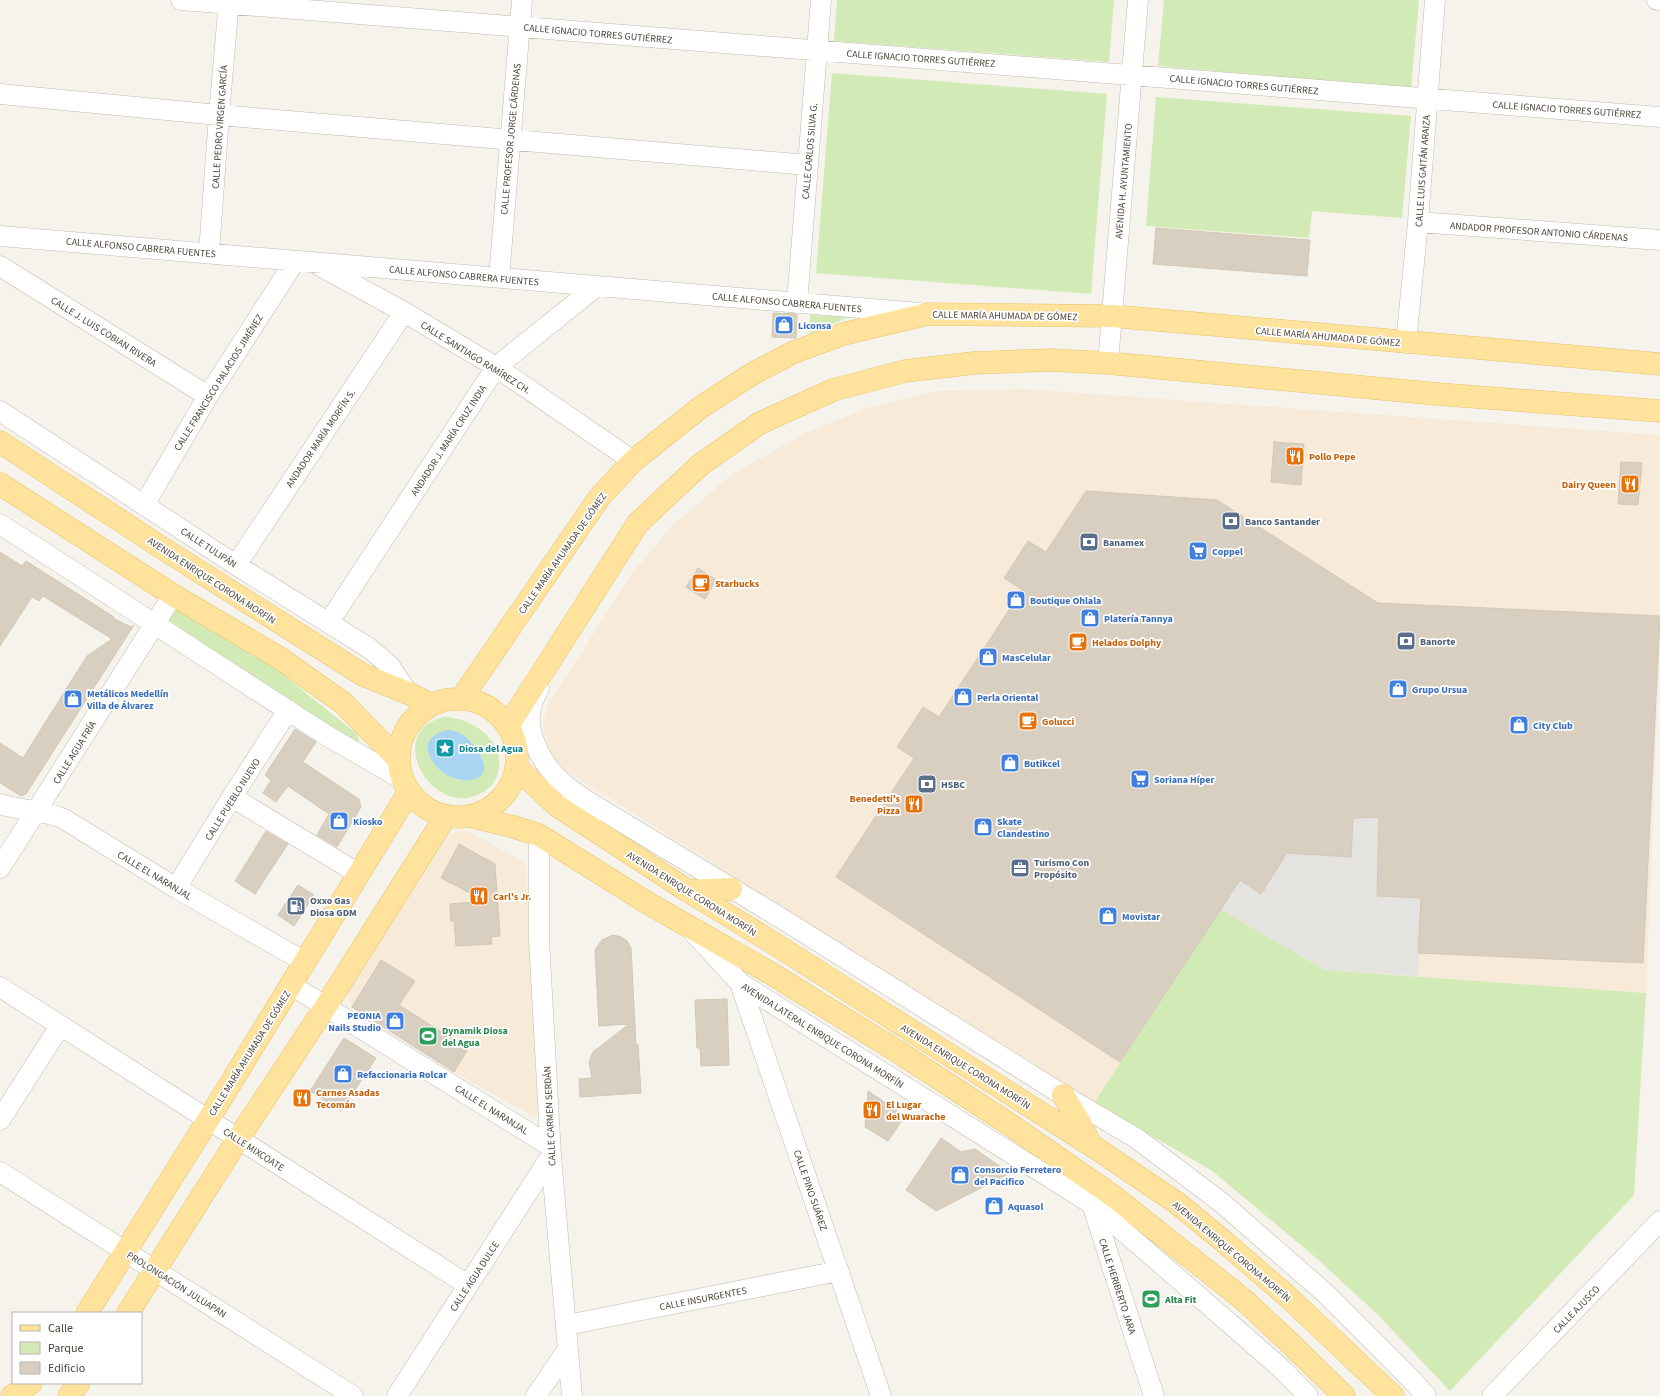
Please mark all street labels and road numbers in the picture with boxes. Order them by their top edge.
street label: CALLE IGNACIO TORRES GUTIÉRREZ [523,21,673,47]
street label: CALLE IGNACIO TORRES GUTIÉRREZ [846,47,996,71]
street label: CALLE PROFESOR JORGE CÁRDENAS [497,63,525,215]
street label: CALLE PEDRO VIRGEN GARCÍA [209,64,231,189]
street label: CALLE IGNACIO TORRES GUTIÉRREZ [1169,72,1319,98]
street label: CALLE IGNACIO TORRES GUTIÉRREZ [1492,98,1642,122]
street label: CALLE CARLOS SILVA G. [799,102,821,200]
street label: CALLE LUIS GAITÁN ARAIZA [1412,114,1434,227]
street label: AVENIDA H. AYUNTAMIENTO [1112,122,1136,239]
street label: ANDADOR PROFESOR ANTONIO CÁRDENAS [1449,219,1629,245]
street label: CALLE ALFONSO CABRERA FUENTES [65,234,216,262]
street label: CALLE ALFONSO CABRERA FUENTES [388,262,539,290]
street label: CALLE ALFONSO CABRERA FUENTES [711,289,862,317]
street label: CALLE J. LUIS COBIAN RIVERA [48,293,160,371]
street label: CALLE MARÍA AHUMADA DE GÓMEZ [932,308,1078,324]
street label: CALLE FRANCISCO PALACIOS JIMÉNEZ [171,312,267,454]
street label: CALLE SANTIAGO RAMÍREZ CH. [418,318,533,398]
street label: CALLE MARÍA AHUMADA DE GÓMEZ [1255,324,1401,350]
street label: ANDADOR J. MARÍA CRUZ INDIA [408,382,490,499]
street label: ANDADOR MARÍA MORFÍN S. [283,387,359,490]
street label: CALLE MARÍA AHUMADA DE GÓMEZ [515,490,610,617]
street label: CALLE TULIPÁN [178,524,239,571]
street label: AVENIDA ENRIQUE CORONA MORFÍN [144,534,278,628]
street label: CALLE AGUA FRÍA [50,718,100,787]
street label: CALLE PUEBLO NUEVO [202,755,264,843]
street label: CALLE EL NARANJAL [115,848,195,904]
street label: AVENIDA ENRIQUE CORONA MORFÍN [624,848,759,940]
street label: AVENIDA LATERAL ENRIQUE CORONA MORFÍN [739,980,906,1092]
street label: CALLE MARÍA AHUMADA DE GÓMEZ [205,988,294,1119]
street label: AVENIDA ENRIQUE CORONA MORFÍN [898,1021,1033,1113]
street label: CALLE CARMEN SERDÁN [540,1066,560,1166]
street label: CALLE EL NARANJAL [452,1081,531,1138]
street label: CALLE MIXCOATE [220,1125,287,1175]
street label: CALLE PINO SUÁREZ [790,1148,831,1233]
street label: AVENIDA ENRIQUE CORONA MORFÍN [1169,1198,1294,1306]
street label: CALLE HERIBERTO JARA [1095,1237,1139,1337]
street label: CALLE AGUA DULCE [447,1239,503,1315]
street label: PROLONGACIÓN JULUAPAN [124,1248,229,1321]
street label: CALLE AJUSCO [1550,1282,1604,1337]
street label: CALLE INSURGENTES [658,1284,748,1314]

